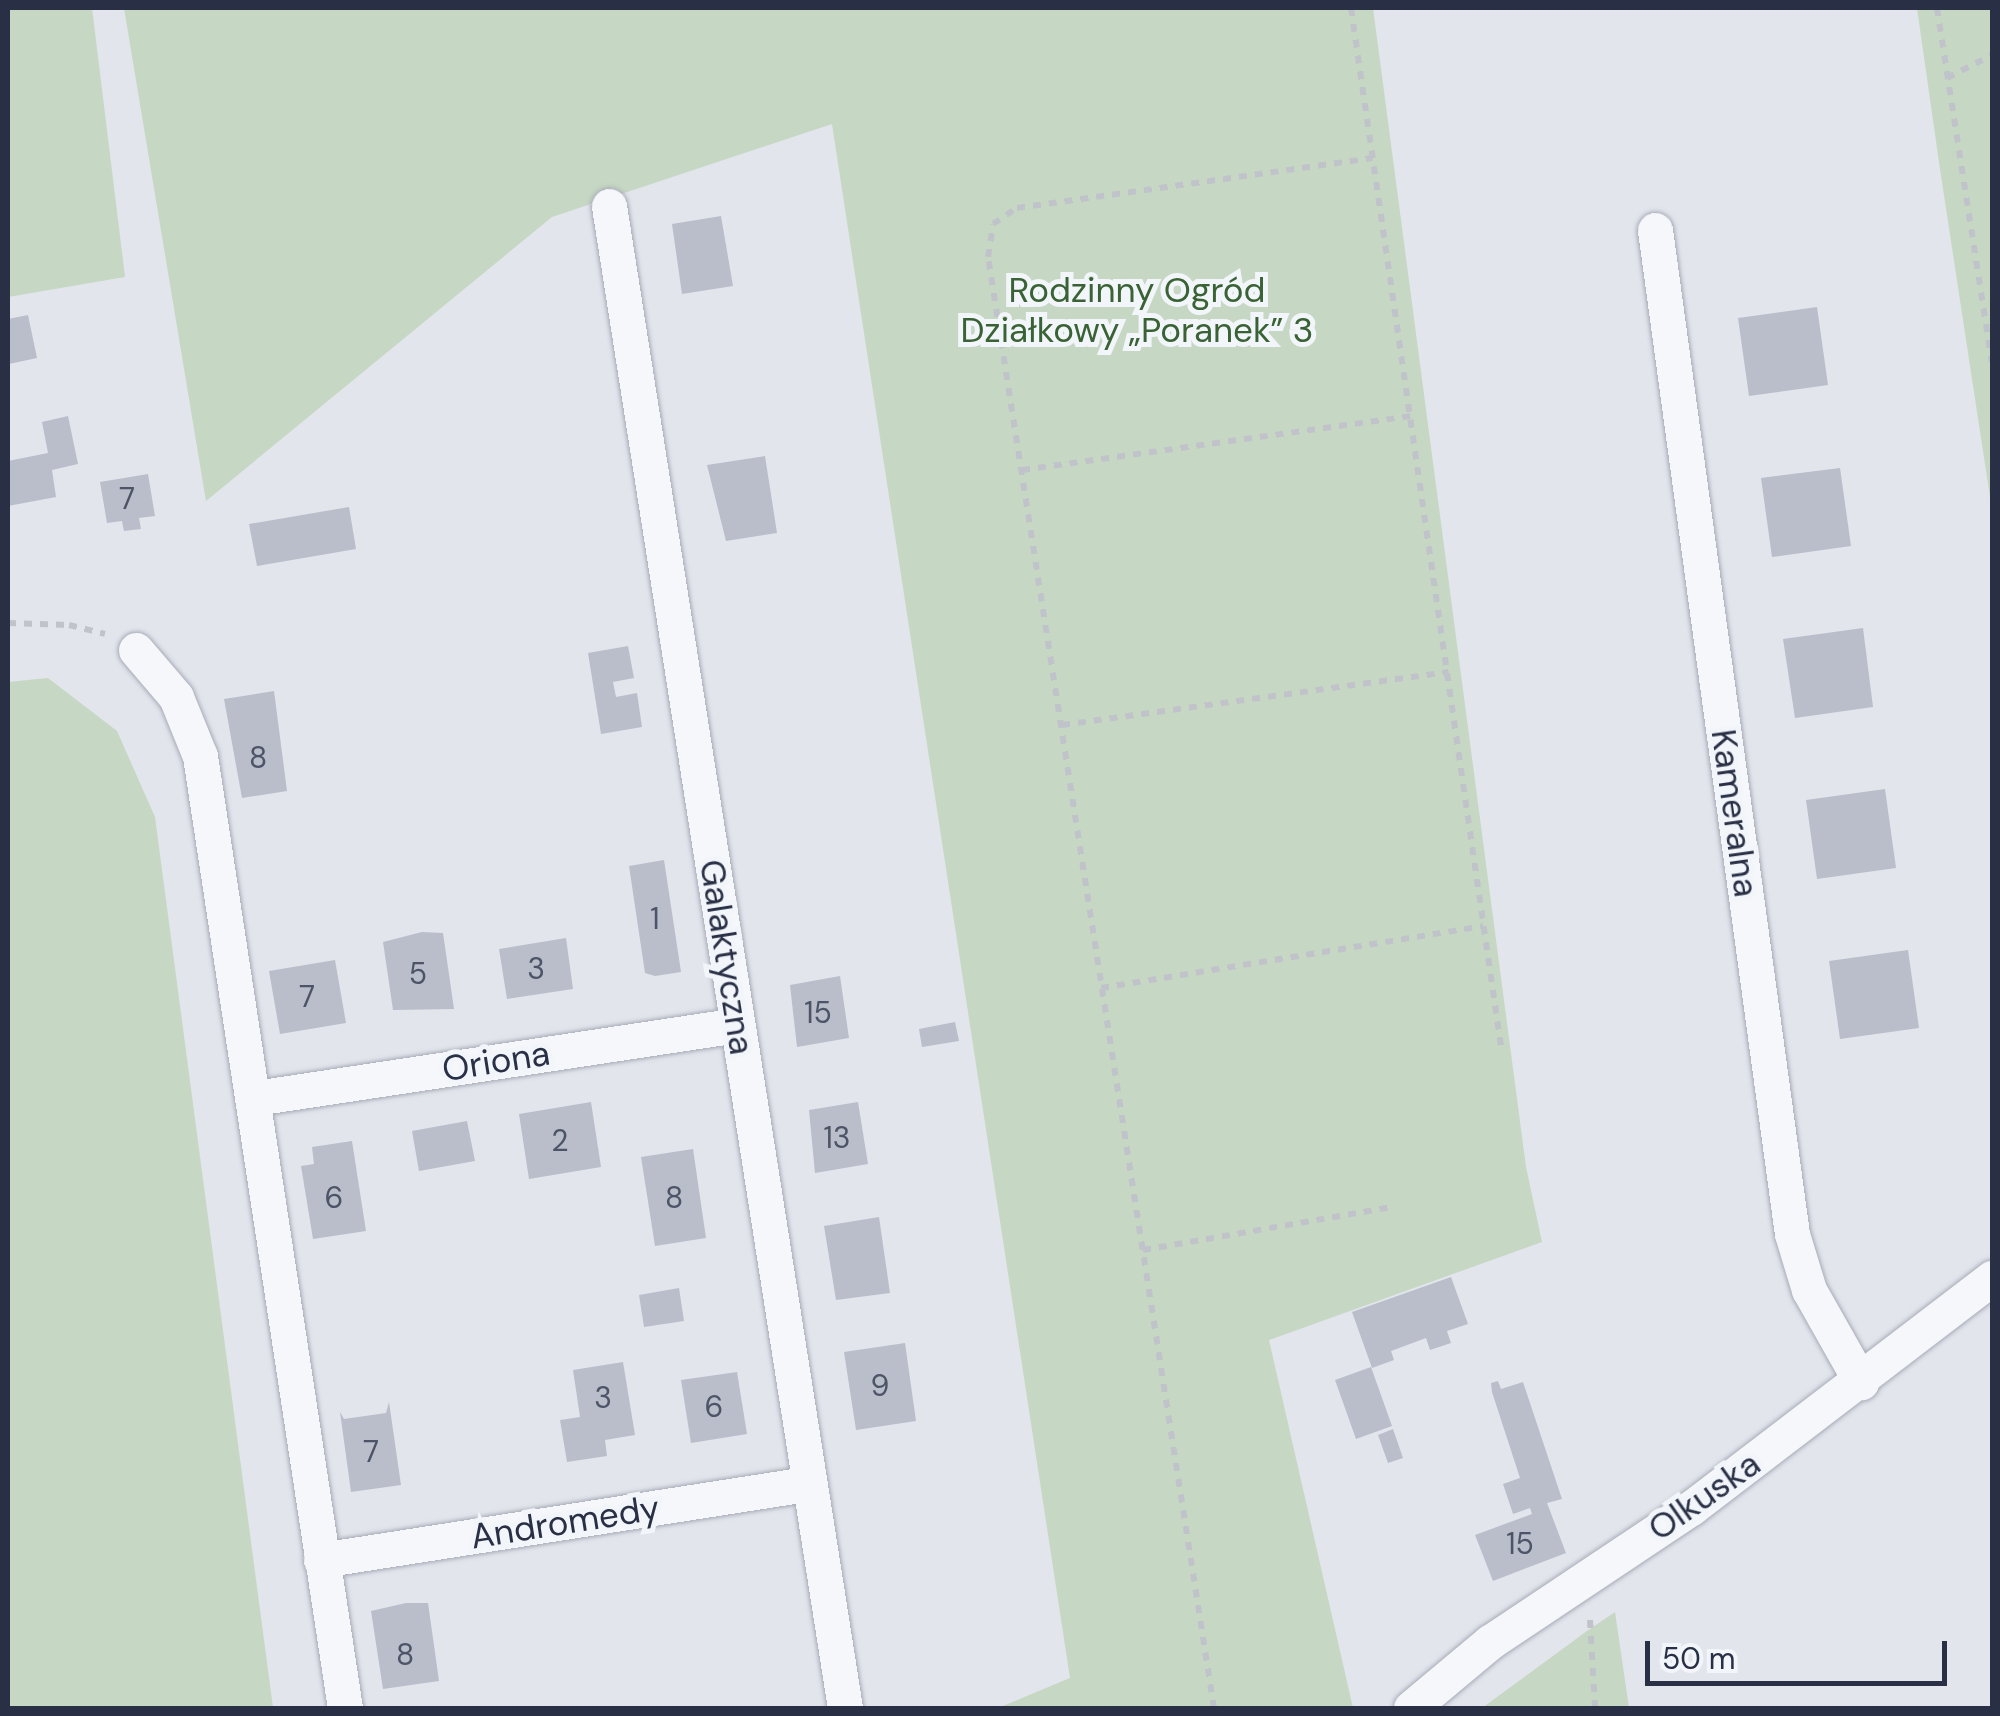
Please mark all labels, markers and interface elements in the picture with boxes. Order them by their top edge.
park label: Rodzinny Ogród Działkowy „Poranek” 3 [961,269,1313,351]
house number: 7 [119,481,135,517]
street label: Kameralna [1702,727,1768,899]
house number: 8 [249,740,267,776]
street label: Galaktyczna [691,857,763,1057]
house number: 1 [650,901,660,937]
house number: 3 [527,951,545,987]
house number: 5 [409,956,427,992]
house number: 7 [299,979,315,1015]
house number: 15 [804,995,832,1031]
street label: Oriona [439,1032,553,1090]
house number: 13 [823,1120,851,1156]
house number: 2 [551,1123,569,1159]
house number: 6 [325,1180,343,1216]
house number: 8 [665,1180,683,1216]
house number: 9 [871,1368,889,1404]
house number: 3 [594,1380,612,1416]
house number: 6 [705,1389,723,1425]
house number: 7 [363,1434,379,1470]
street label: Olkuska [1640,1442,1768,1550]
street label: Andromedy [467,1486,663,1558]
house number: 15 [1506,1526,1534,1562]
scale bar [1650,1621,1952,1683]
house number: 8 [396,1637,414,1673]
text: 50 m [1662,1639,1736,1678]

